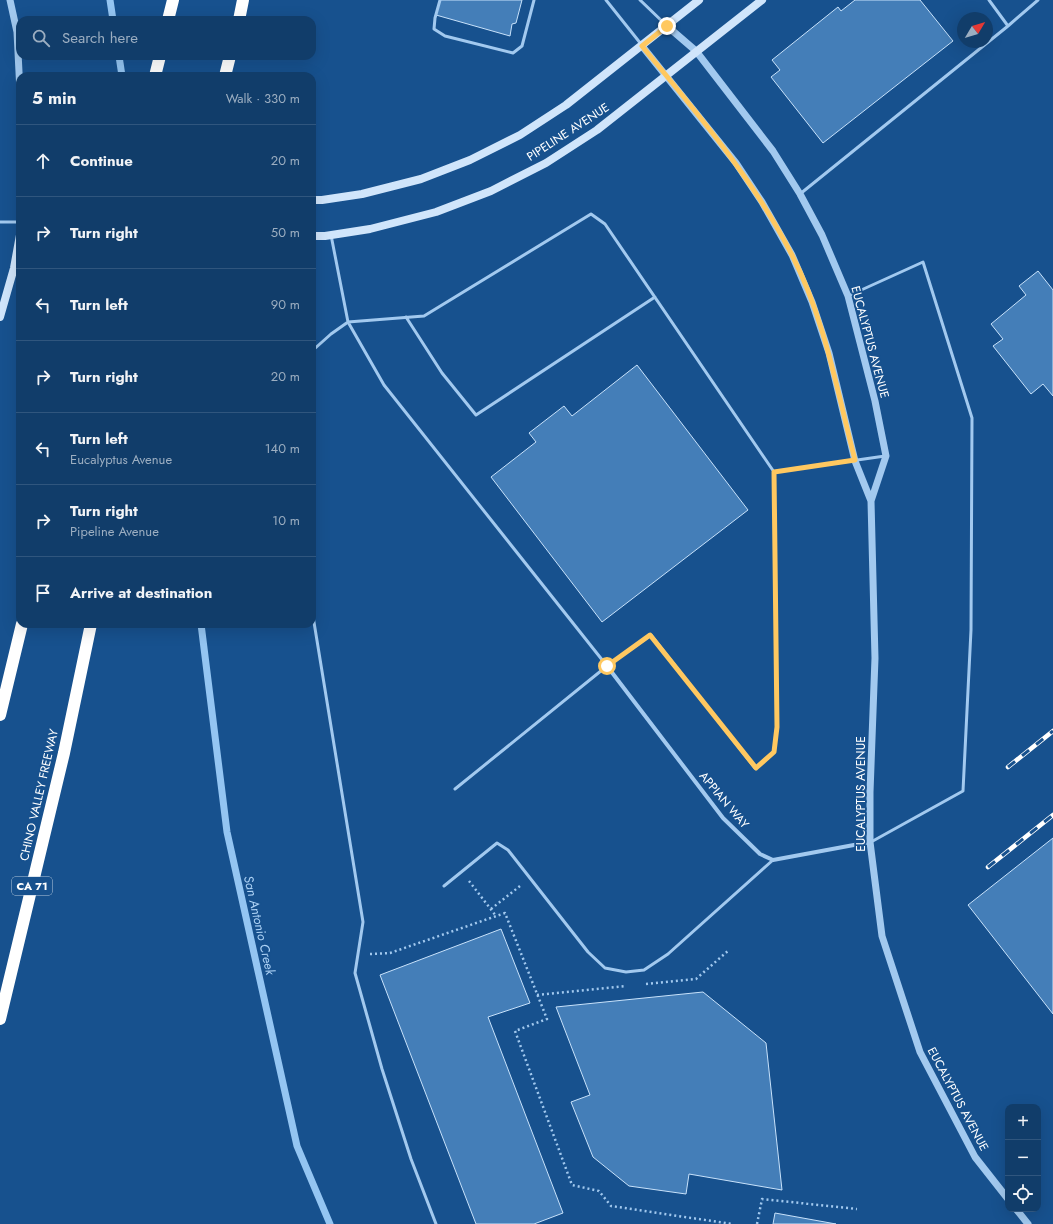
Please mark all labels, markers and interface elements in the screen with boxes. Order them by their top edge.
north arrow [957,12,993,48]
search box [16,16,316,60]
route end [658,17,676,35]
icon: search [30,27,52,49]
text: Search here [62,27,138,49]
text: 5 min [32,86,76,110]
text: Walk · 330 m [226,89,300,108]
street label: PIPELINE AVENUE [523,99,613,165]
icon: ahead [32,150,54,172]
text: Continue [70,150,133,172]
text: 20 m [271,151,300,170]
icon: right [32,222,54,244]
text: Turn right [70,222,138,244]
text: 50 m [271,223,300,242]
street label: EUCALYPTUS AVENUE [846,284,894,400]
icon: left [32,294,54,316]
text: Turn left [70,294,128,316]
text: 90 m [271,295,300,314]
icon: right [32,366,54,388]
text: Turn right [70,366,138,388]
text: 20 m [271,367,300,386]
text: Turn left [70,428,128,450]
icon: left [32,438,54,460]
text: 140 m [265,439,300,458]
text: Eucalyptus Avenue [70,450,172,469]
text: Turn right [70,500,138,522]
icon: right [32,510,54,532]
text: 10 m [272,511,300,530]
text: Pipeline Avenue [70,522,159,541]
icon: arrive [32,582,54,604]
text: Arrive at destination [70,582,212,604]
route start [598,657,616,675]
street label: CHINO VALLEY FREEWAY [15,727,63,863]
street label: EUCALYPTUS AVENUE [852,736,870,852]
street label: APPIAN WAY [695,768,753,833]
water label: San Antonio Creek [239,874,280,977]
road number: CA 71 [12,877,52,895]
street label: EUCALYPTUS AVENUE [923,1044,993,1154]
map controls [1005,1104,1041,1212]
button: + [1005,1104,1041,1140]
button: − [1005,1140,1041,1176]
button: locate [1005,1176,1041,1212]

